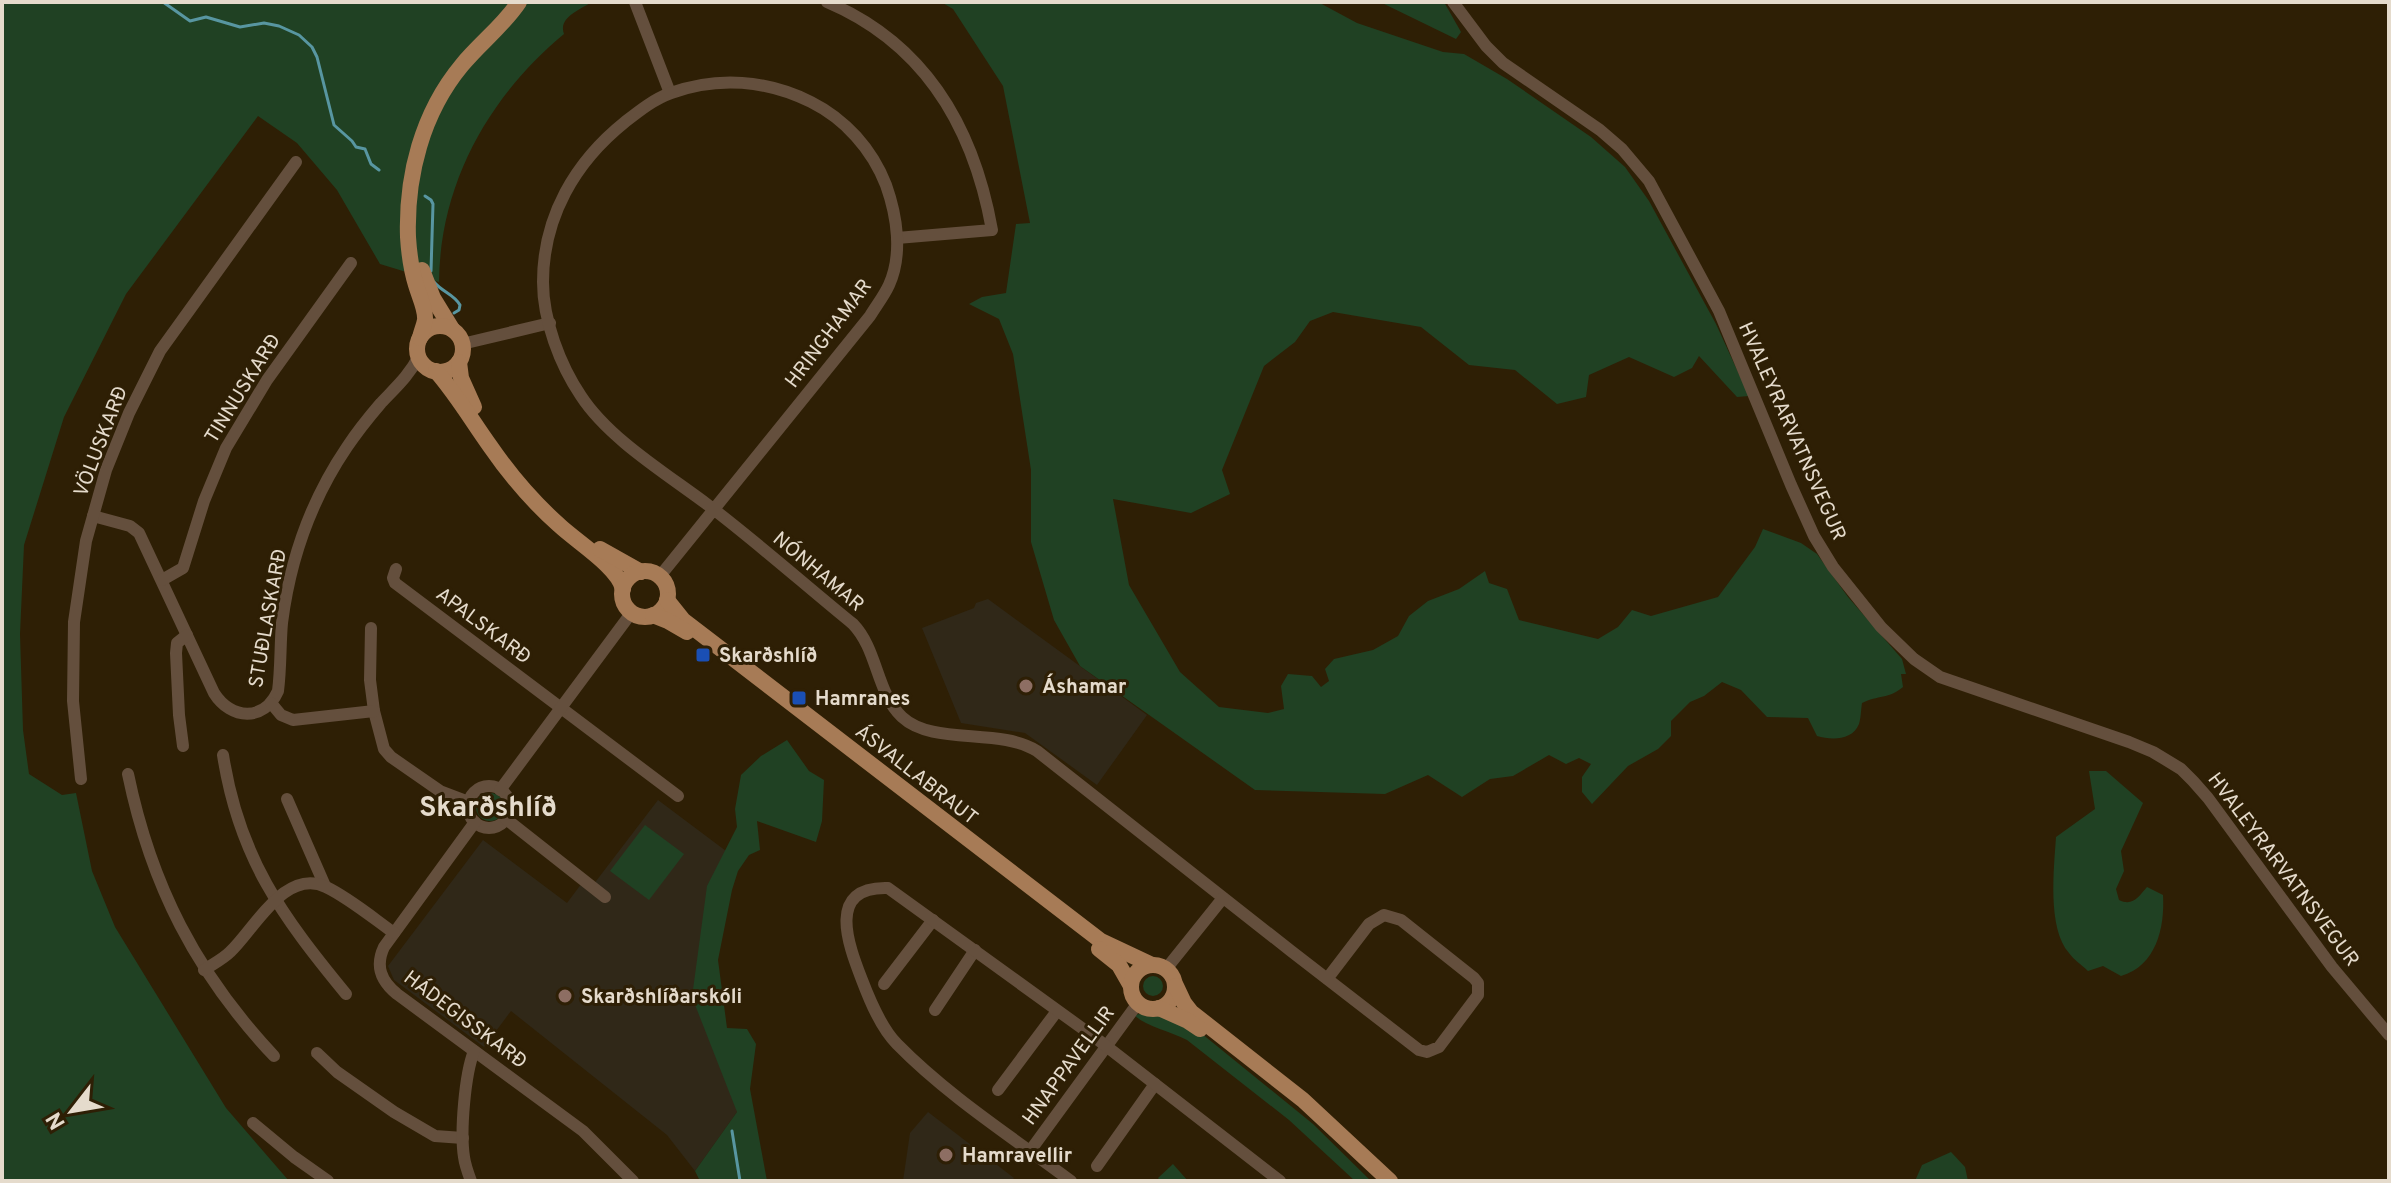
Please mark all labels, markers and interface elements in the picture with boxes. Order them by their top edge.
street label: HRINGHAMAR [780,275,879,394]
street label: HVALEYRARVATNSVEGUR [1731,318,1851,545]
street label: TINNUSKARÐ [200,329,288,449]
street label: VÖLUSKARÐ [68,382,135,501]
street label: NÓNHAMAR [767,525,870,618]
street label: STUÐLASKARÐ [244,547,294,690]
street label: APALSKARÐ [430,582,536,671]
place label: Skarðshlíð [719,644,817,670]
marker: Skarðshlíð [694,646,712,664]
place label: Áshamar [1042,673,1127,701]
marker: Áshamar [1017,677,1035,695]
place label: Hamranes [815,687,910,713]
marker: Hamranes [790,689,808,707]
street label: ÁSVALLABRAUT [849,718,984,832]
street label: HVALEYRARVATNSVEGUR [2201,768,2364,973]
district label: Skarðshlíð [419,791,557,827]
street label: HÁDEGISSKARÐ [398,964,533,1076]
place label: Skarðshlíðarskóli [581,985,742,1011]
marker: Skarðshlíðarskóli [556,987,574,1005]
street label: HNAPPAVELLIR [1018,1001,1122,1131]
north arrow [32,1071,112,1151]
text: N [41,1106,73,1134]
place label: Hamravellir [962,1144,1073,1170]
marker: Hamravellir [937,1146,955,1164]

